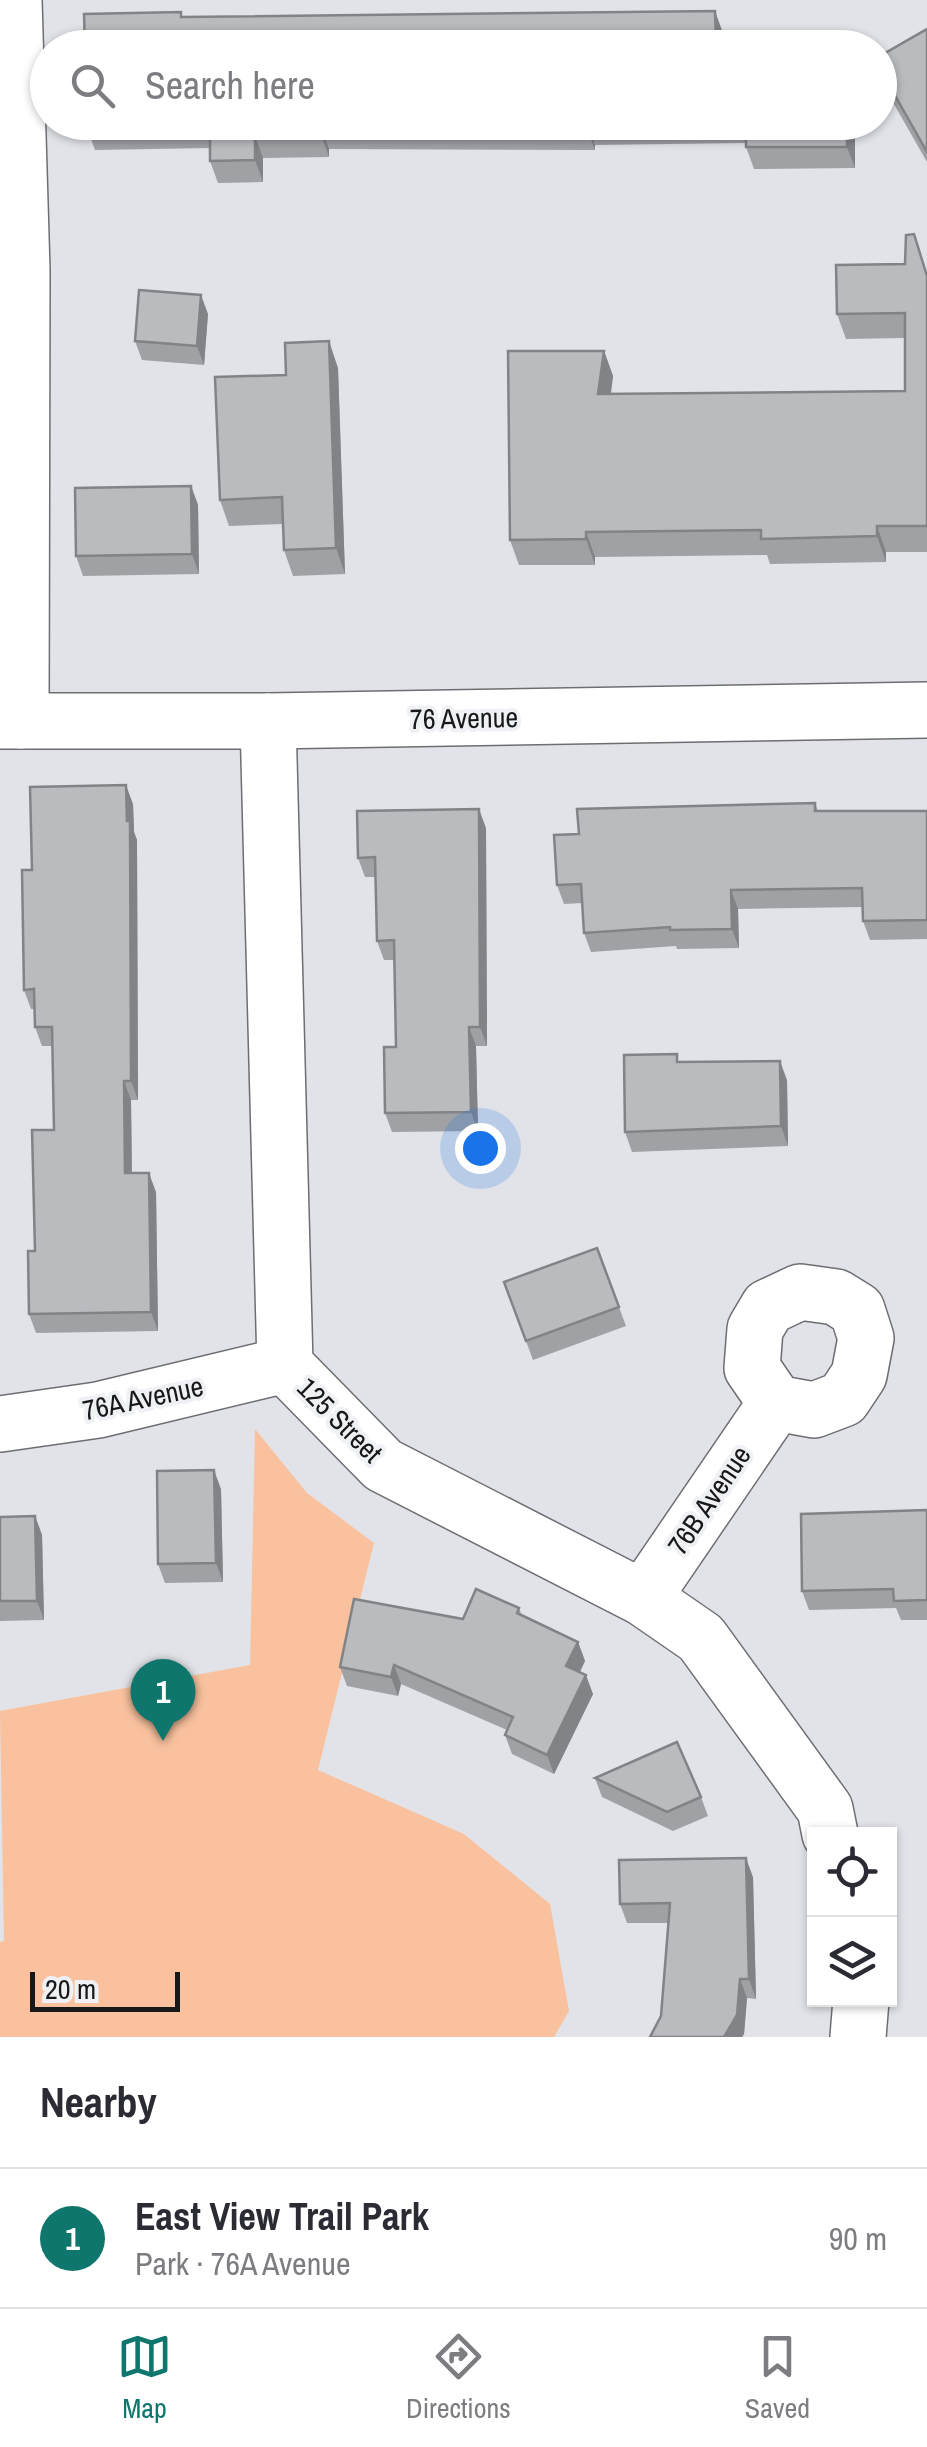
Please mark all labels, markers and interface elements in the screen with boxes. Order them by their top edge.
search box [30,30,897,140]
icon: search [65,58,120,113]
text: Search here [145,60,315,111]
street label: 76 Avenue [410,698,518,738]
your location [455,1123,506,1174]
street label: 76A Avenue [79,1367,207,1429]
street label: 125 Street [289,1369,391,1471]
street label: 76B Avenue [659,1438,759,1562]
pin: 1 [130,1658,196,1741]
map controls [807,1827,897,2007]
button: locate [807,1827,897,1917]
button: layers [807,1917,897,2007]
scale bar [30,1967,180,2012]
text: 20 m [45,1970,96,2008]
text: Nearby [40,2074,157,2130]
text: East View Trail Park [135,2191,429,2242]
text: 1 [65,2217,80,2260]
text: 90 m [829,2217,887,2260]
text: Park · 76A Avenue [135,2242,351,2285]
tab: Map [117,2329,172,2427]
tab: Directions [406,2329,511,2427]
tab: Saved [745,2329,810,2427]

